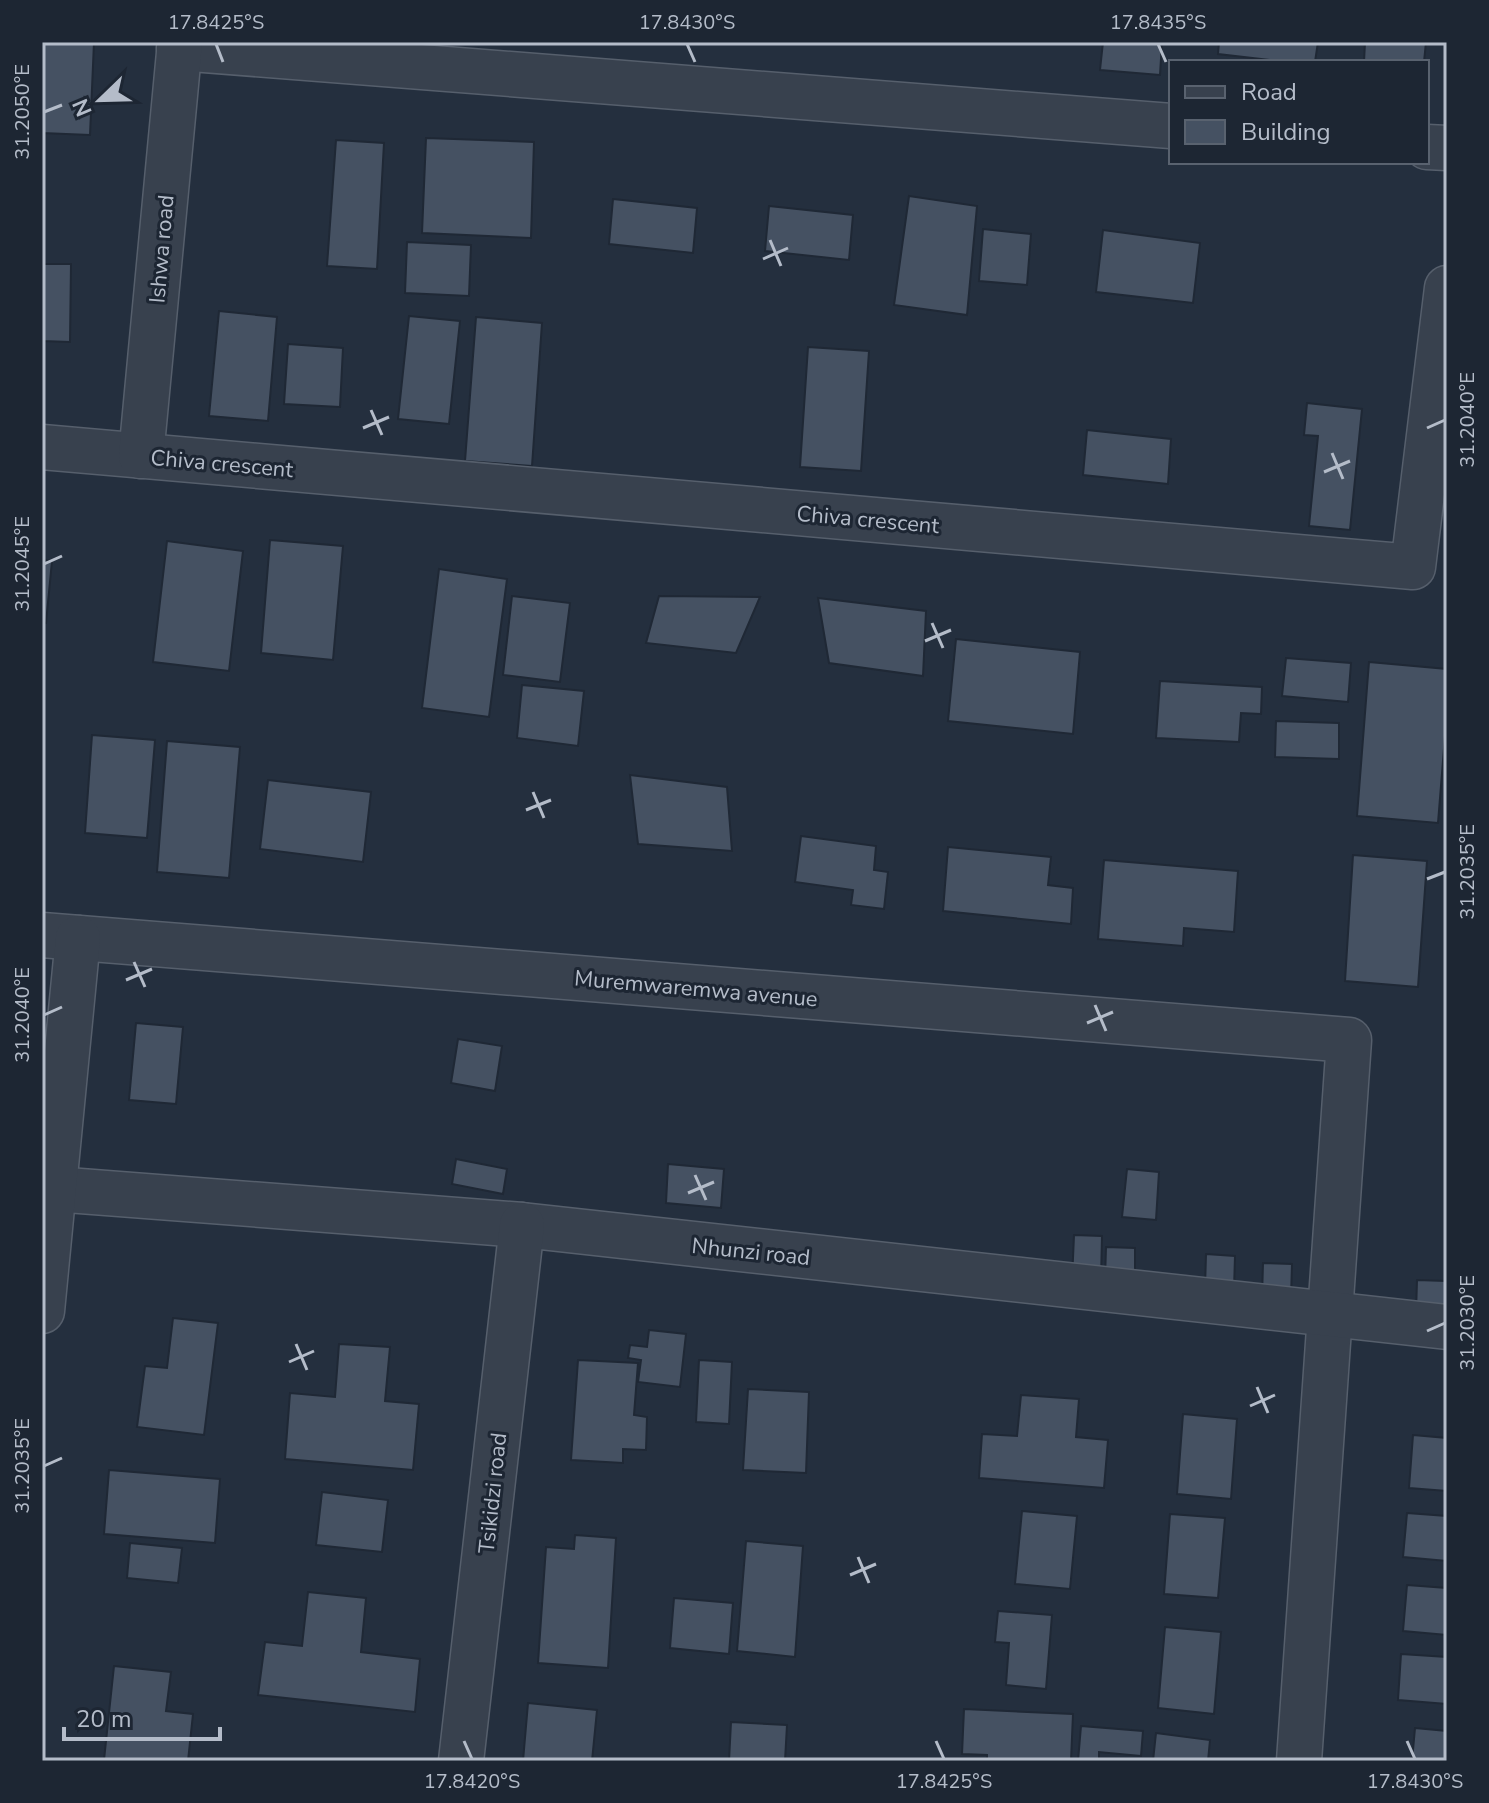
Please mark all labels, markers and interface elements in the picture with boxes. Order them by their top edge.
text: 17.8425°S [168,9,264,36]
text: 17.8430°S [639,9,735,36]
text: 17.8435°S [1110,9,1206,36]
north arrow [60,60,140,140]
legend [1169,60,1429,164]
text: 31.2050°E [9,64,36,160]
text: Road [1241,76,1297,108]
text: N [65,94,100,121]
text: Building [1241,116,1331,148]
street label: Ishwa road [142,194,182,305]
text: 31.2040°E [1454,372,1481,468]
street label: Chiva crescent [149,443,295,485]
street label: Chiva crescent [795,499,941,541]
text: 31.2045°E [9,516,36,612]
text: 31.2035°E [1454,824,1481,920]
street label: Muremwaremwa avenue [573,963,819,1015]
text: 31.2040°E [9,967,36,1063]
street label: Nhunzi road [690,1231,812,1273]
text: 31.2030°E [1454,1275,1481,1371]
text: 31.2035°E [9,1418,36,1514]
street label: Tsikidzi road [472,1431,514,1555]
scale bar [64,1691,220,1741]
text: 20 m [76,1703,132,1735]
text: 17.8420°S [424,1768,520,1795]
text: 17.8425°S [896,1768,992,1795]
text: 17.8430°S [1367,1768,1463,1795]

